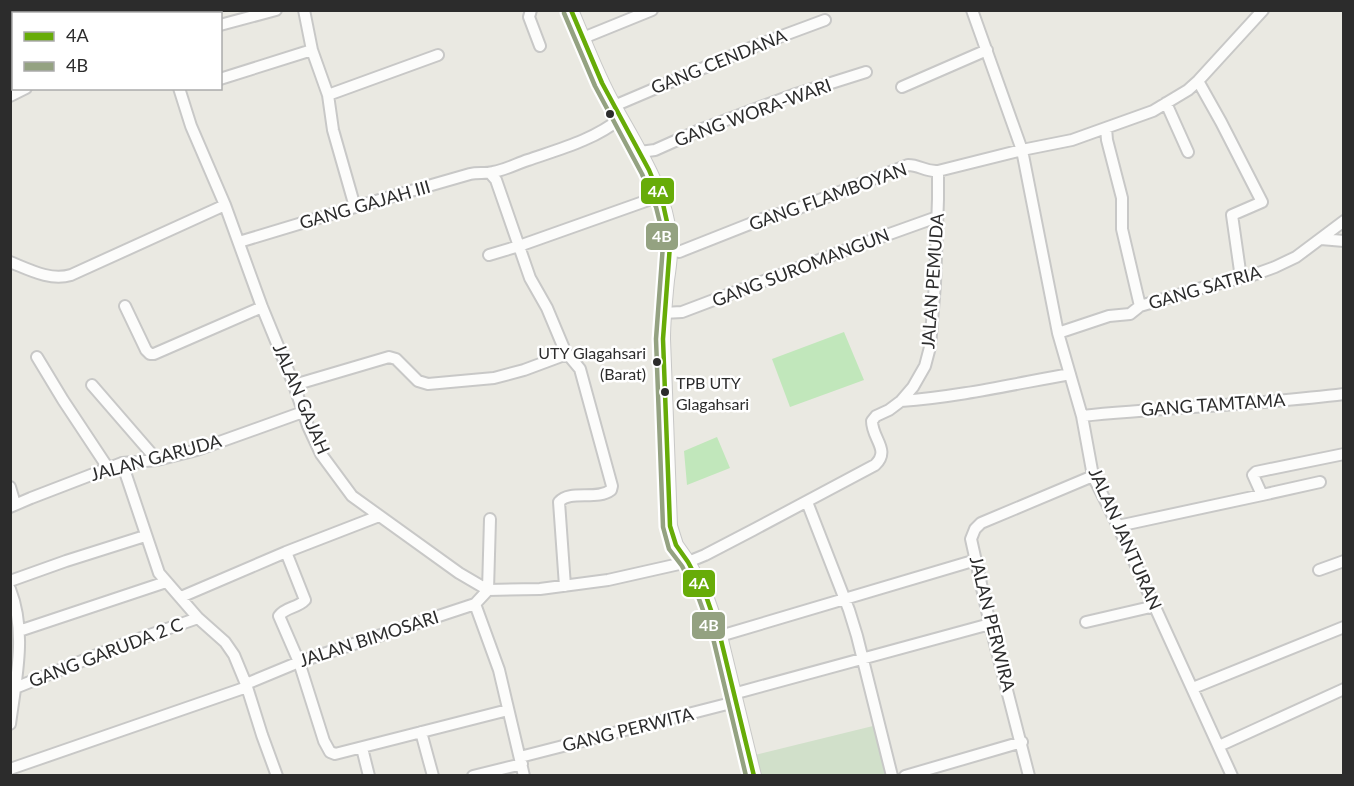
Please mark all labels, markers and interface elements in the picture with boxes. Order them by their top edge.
legend [12,12,222,90]
text: 4A [66,24,89,46]
street label: GANG CENDANA [648,24,790,98]
text: 4B [66,54,88,76]
street label: GANG WORA-WARI [671,73,834,151]
unlabelled marker [604,108,616,120]
street label: GANG FLAMBOYAN [746,157,910,235]
street label: GANG GAJAH III [297,175,433,233]
line badge: 4A [640,177,675,205]
text: 4A [648,181,669,200]
street label: JALAN PEMUDA [916,211,948,350]
line badge: 4B [645,222,679,251]
street label: GANG SUROMANGUN [709,223,892,311]
text: 4B [652,226,672,245]
street label: GANG SATRIA [1146,260,1264,314]
street label: JALAN GAJAH [269,340,335,457]
place label: UTY Glagahsari (Barat) [538,343,646,383]
marker: UTY Glagahsari (Barat) [651,356,663,368]
place label: TPB UTY Glagahsari [676,373,749,413]
marker: TPB UTY Glagahsari [659,386,671,398]
street label: GANG TAMTAMA [1140,388,1287,420]
street label: JALAN GARUDA [88,429,224,485]
street label: JALAN JANTURAN [1085,464,1167,613]
street label: JALAN PERWIRA [966,554,1021,695]
line badge: 4A [682,569,716,598]
text: 4A [689,573,710,592]
street label: JALAN BIMOSARI [296,605,441,671]
line badge: 4B [691,611,726,640]
street label: GANG GARUDA 2 C [26,613,186,692]
text: 4B [699,615,719,634]
street label: GANG PERWITA [560,702,696,756]

